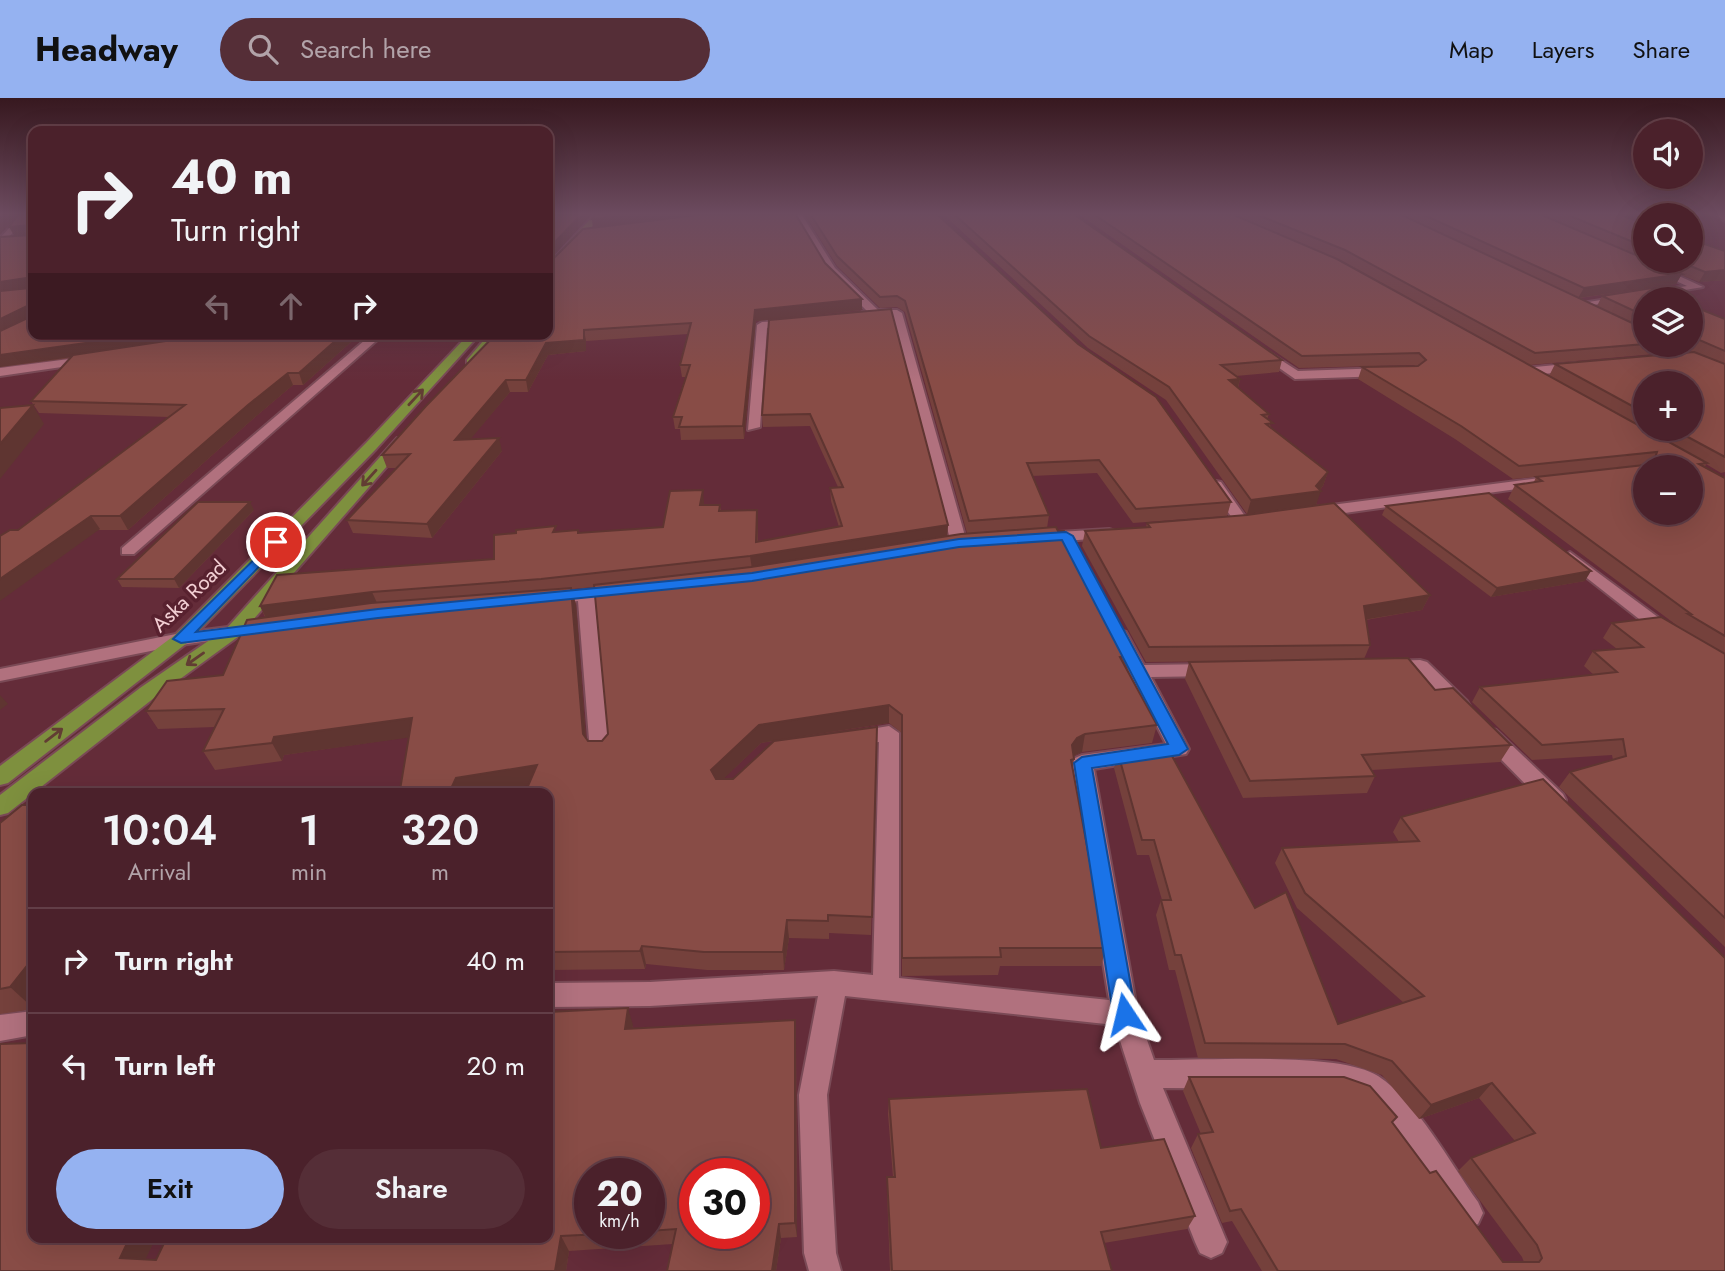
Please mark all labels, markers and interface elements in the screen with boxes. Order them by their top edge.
search box [220,18,710,81]
text: Headway [35,26,178,73]
icon: search [244,30,282,68]
text: Search here [300,30,431,68]
text: Map [1449,32,1494,67]
text: Layers [1532,32,1594,67]
text: Share [1632,32,1690,67]
map controls [1633,119,1703,525]
button: sound [1633,119,1703,189]
text: 40 m [171,142,293,212]
icon: right [56,154,147,245]
button: search [1633,203,1703,273]
text: Turn right [171,207,300,253]
icon: left [199,287,237,325]
icon: ahead [272,287,310,325]
icon: right [345,287,383,325]
button: layers [1633,287,1703,357]
button: + [1633,371,1703,441]
one-way arrow [408,389,425,406]
button: − [1633,455,1703,525]
one-way arrow [361,469,377,487]
pin [246,512,306,572]
icon: arrive [257,523,295,561]
street label: Aska Road [145,553,233,639]
one-way arrow [186,652,205,666]
one-way arrow [45,728,63,743]
text: 10:04 [102,800,217,861]
text: 1 [299,800,319,861]
text: 320 [401,800,479,861]
text: Arrival [128,855,191,889]
text: min [291,855,327,889]
text: m [431,855,449,889]
icon: right [56,942,94,980]
text: Turn right [115,942,233,980]
text: 40 m [466,942,525,980]
position arrow [1088,977,1162,1051]
icon: left [56,1047,94,1085]
text: Turn left [115,1047,215,1085]
text: 20 m [467,1047,525,1085]
button: Exit [56,1149,284,1229]
button: Share [298,1149,525,1229]
speed limit sign: 30 [679,1158,770,1249]
text: 20 [596,1169,643,1219]
text: km/h [599,1208,640,1234]

